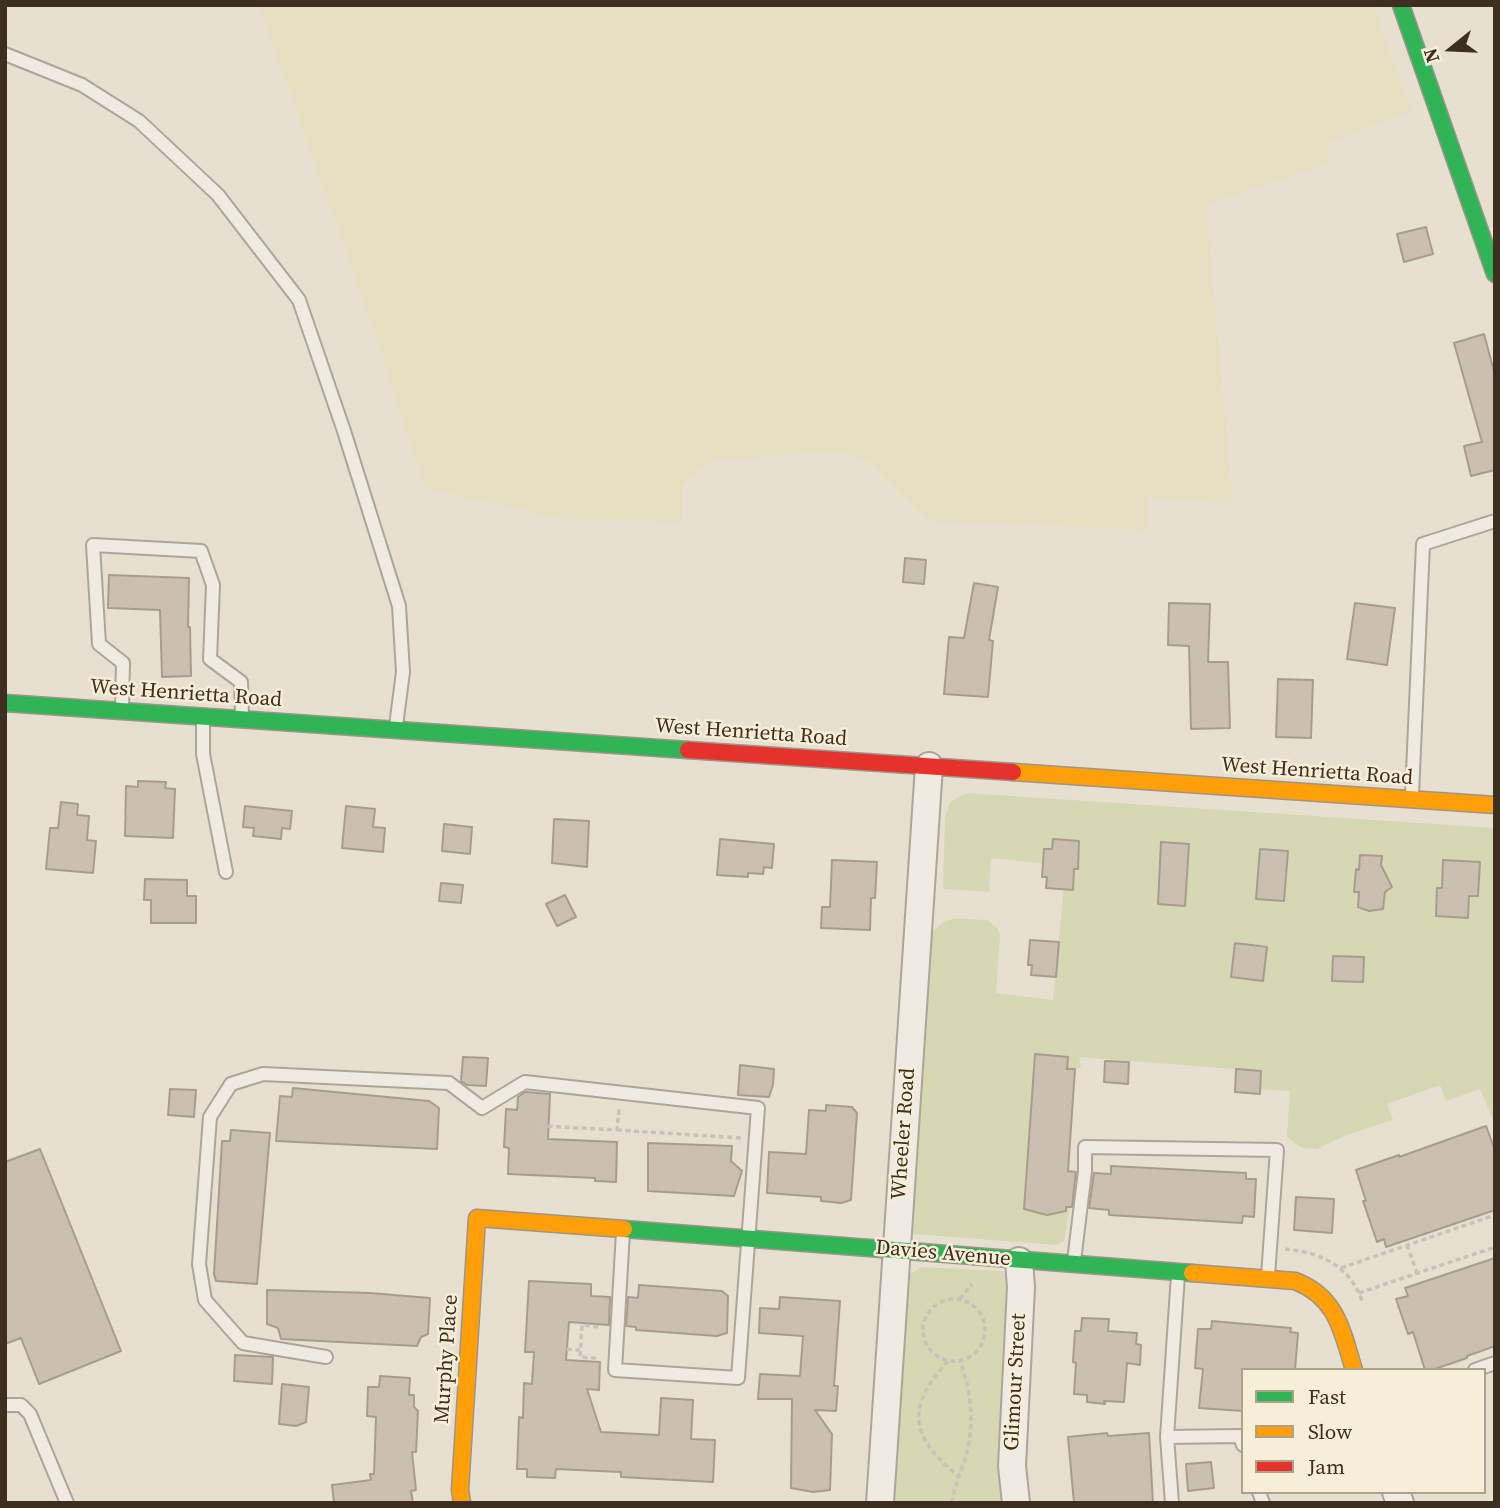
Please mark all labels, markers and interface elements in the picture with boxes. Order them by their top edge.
north arrow [1416,14,1486,84]
text: N [1417,45,1446,66]
street label: West Henrietta Road [89,675,283,713]
street label: West Henrietta Road [654,714,848,752]
street label: West Henrietta Road [1220,753,1414,791]
street label: Wheeler Road [887,1067,921,1201]
street label: Davies Avenue [874,1236,1012,1272]
street label: Murphy Place [430,1294,464,1424]
street label: Glimour Street [1000,1313,1032,1451]
legend [1241,1368,1486,1494]
text: Fast [1308,1382,1346,1411]
text: Slow [1308,1417,1352,1446]
text: Jam [1308,1452,1345,1481]

